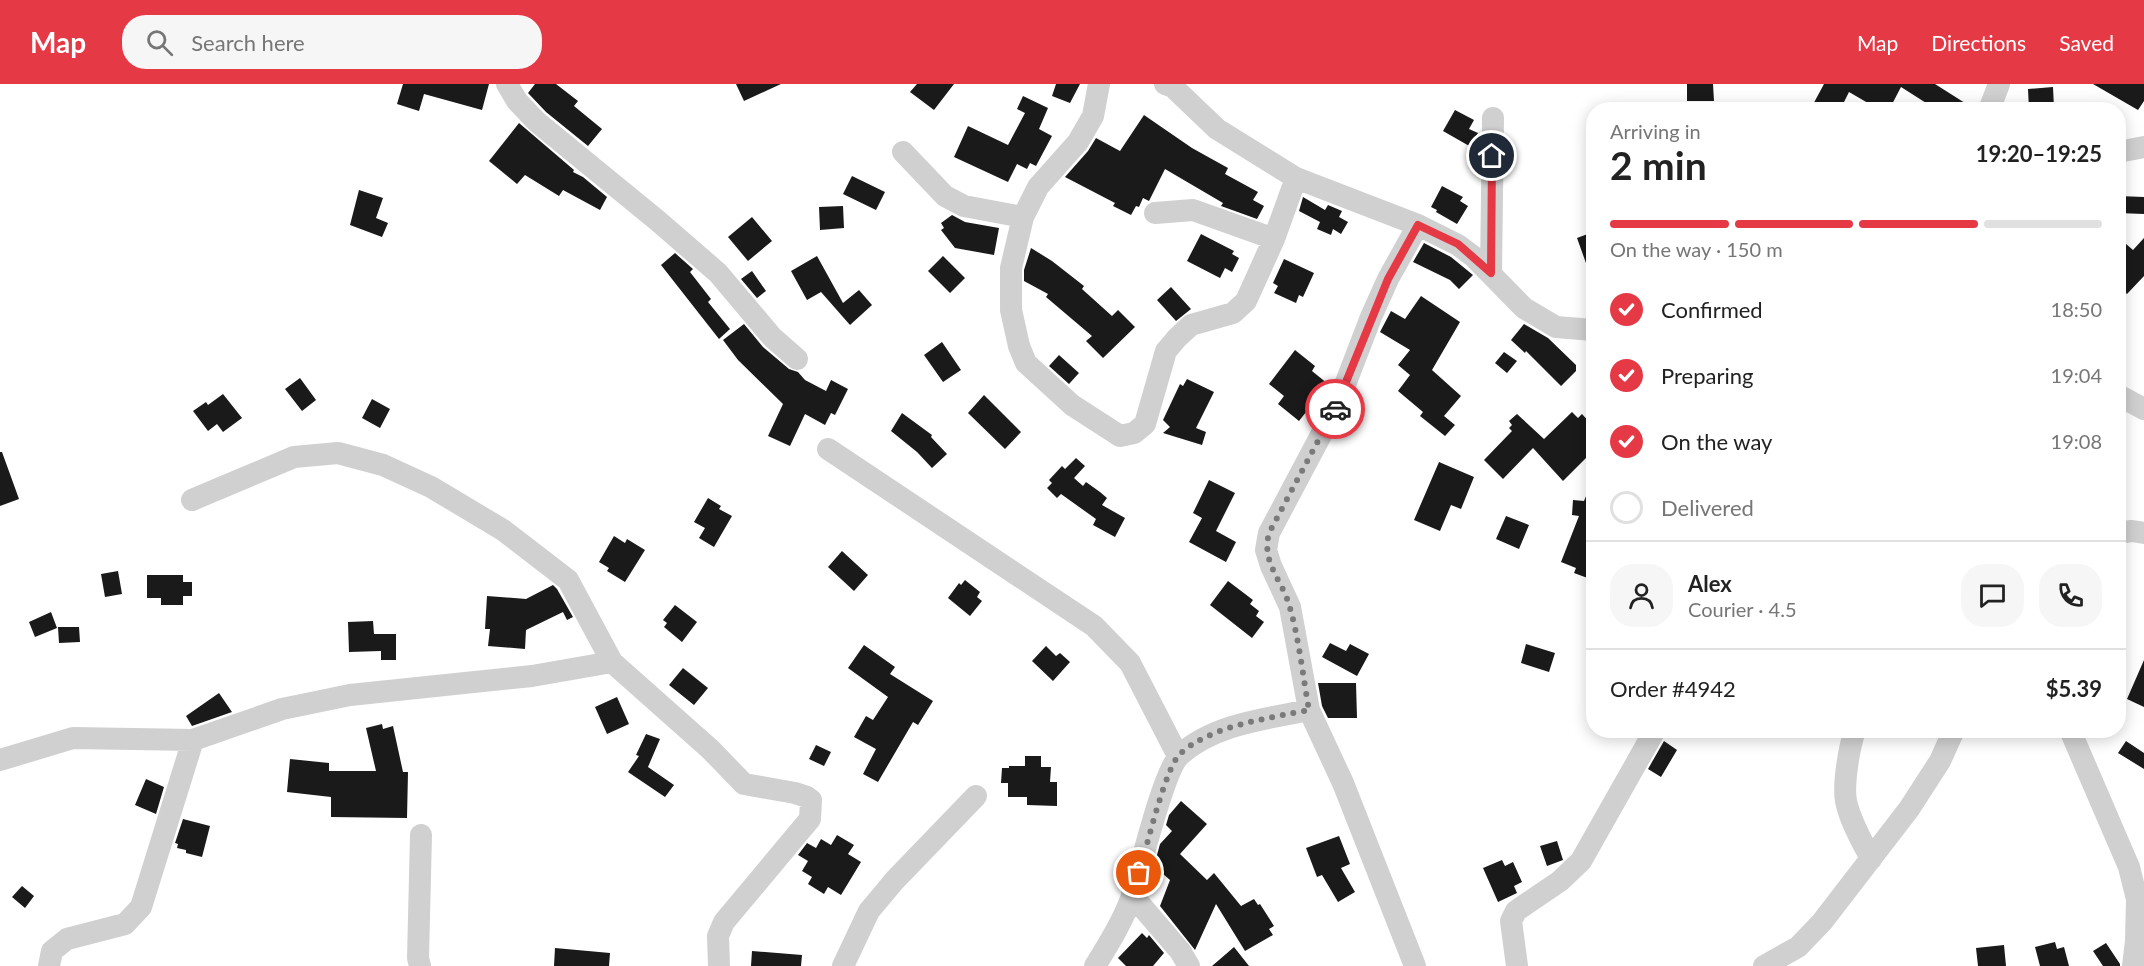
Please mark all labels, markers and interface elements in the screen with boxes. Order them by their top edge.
search box [122,15,542,69]
text: Map [30,25,86,59]
icon: search [143,26,176,59]
text: Search here [191,29,305,56]
text: Map [1857,30,1898,55]
text: Directions [1931,30,2026,55]
text: Saved [2059,30,2114,55]
text: Arriving in [1610,119,1701,143]
pin [1466,130,1517,181]
icon: home [1475,139,1508,172]
text: 19:20–19:25 [1976,140,2102,167]
text: 2 min [1610,142,1707,188]
text: On the way · 150 m [1610,237,1783,261]
icon: check [1610,293,1643,326]
text: Confirmed [1661,296,1763,323]
text: 18:50 [2051,297,2102,321]
icon: check [1610,359,1643,392]
text: Preparing [1661,362,1753,389]
text: 19:04 [2051,363,2102,387]
courier [1305,379,1365,439]
icon: car [1319,393,1352,426]
icon: check [1610,425,1643,458]
text: On the way [1661,428,1772,455]
text: 19:08 [2051,429,2102,453]
text: Delivered [1661,494,1754,521]
button: person [1610,564,1673,627]
button: chat [1961,564,2024,627]
button: phone [2039,564,2102,627]
text: Alex [1688,570,1732,597]
text: Courier · 4.5 [1688,597,1797,621]
text: Order #4942 [1610,675,1736,702]
text: $5.39 [2046,675,2102,702]
pin [1113,847,1164,898]
icon: bag [1122,856,1155,889]

